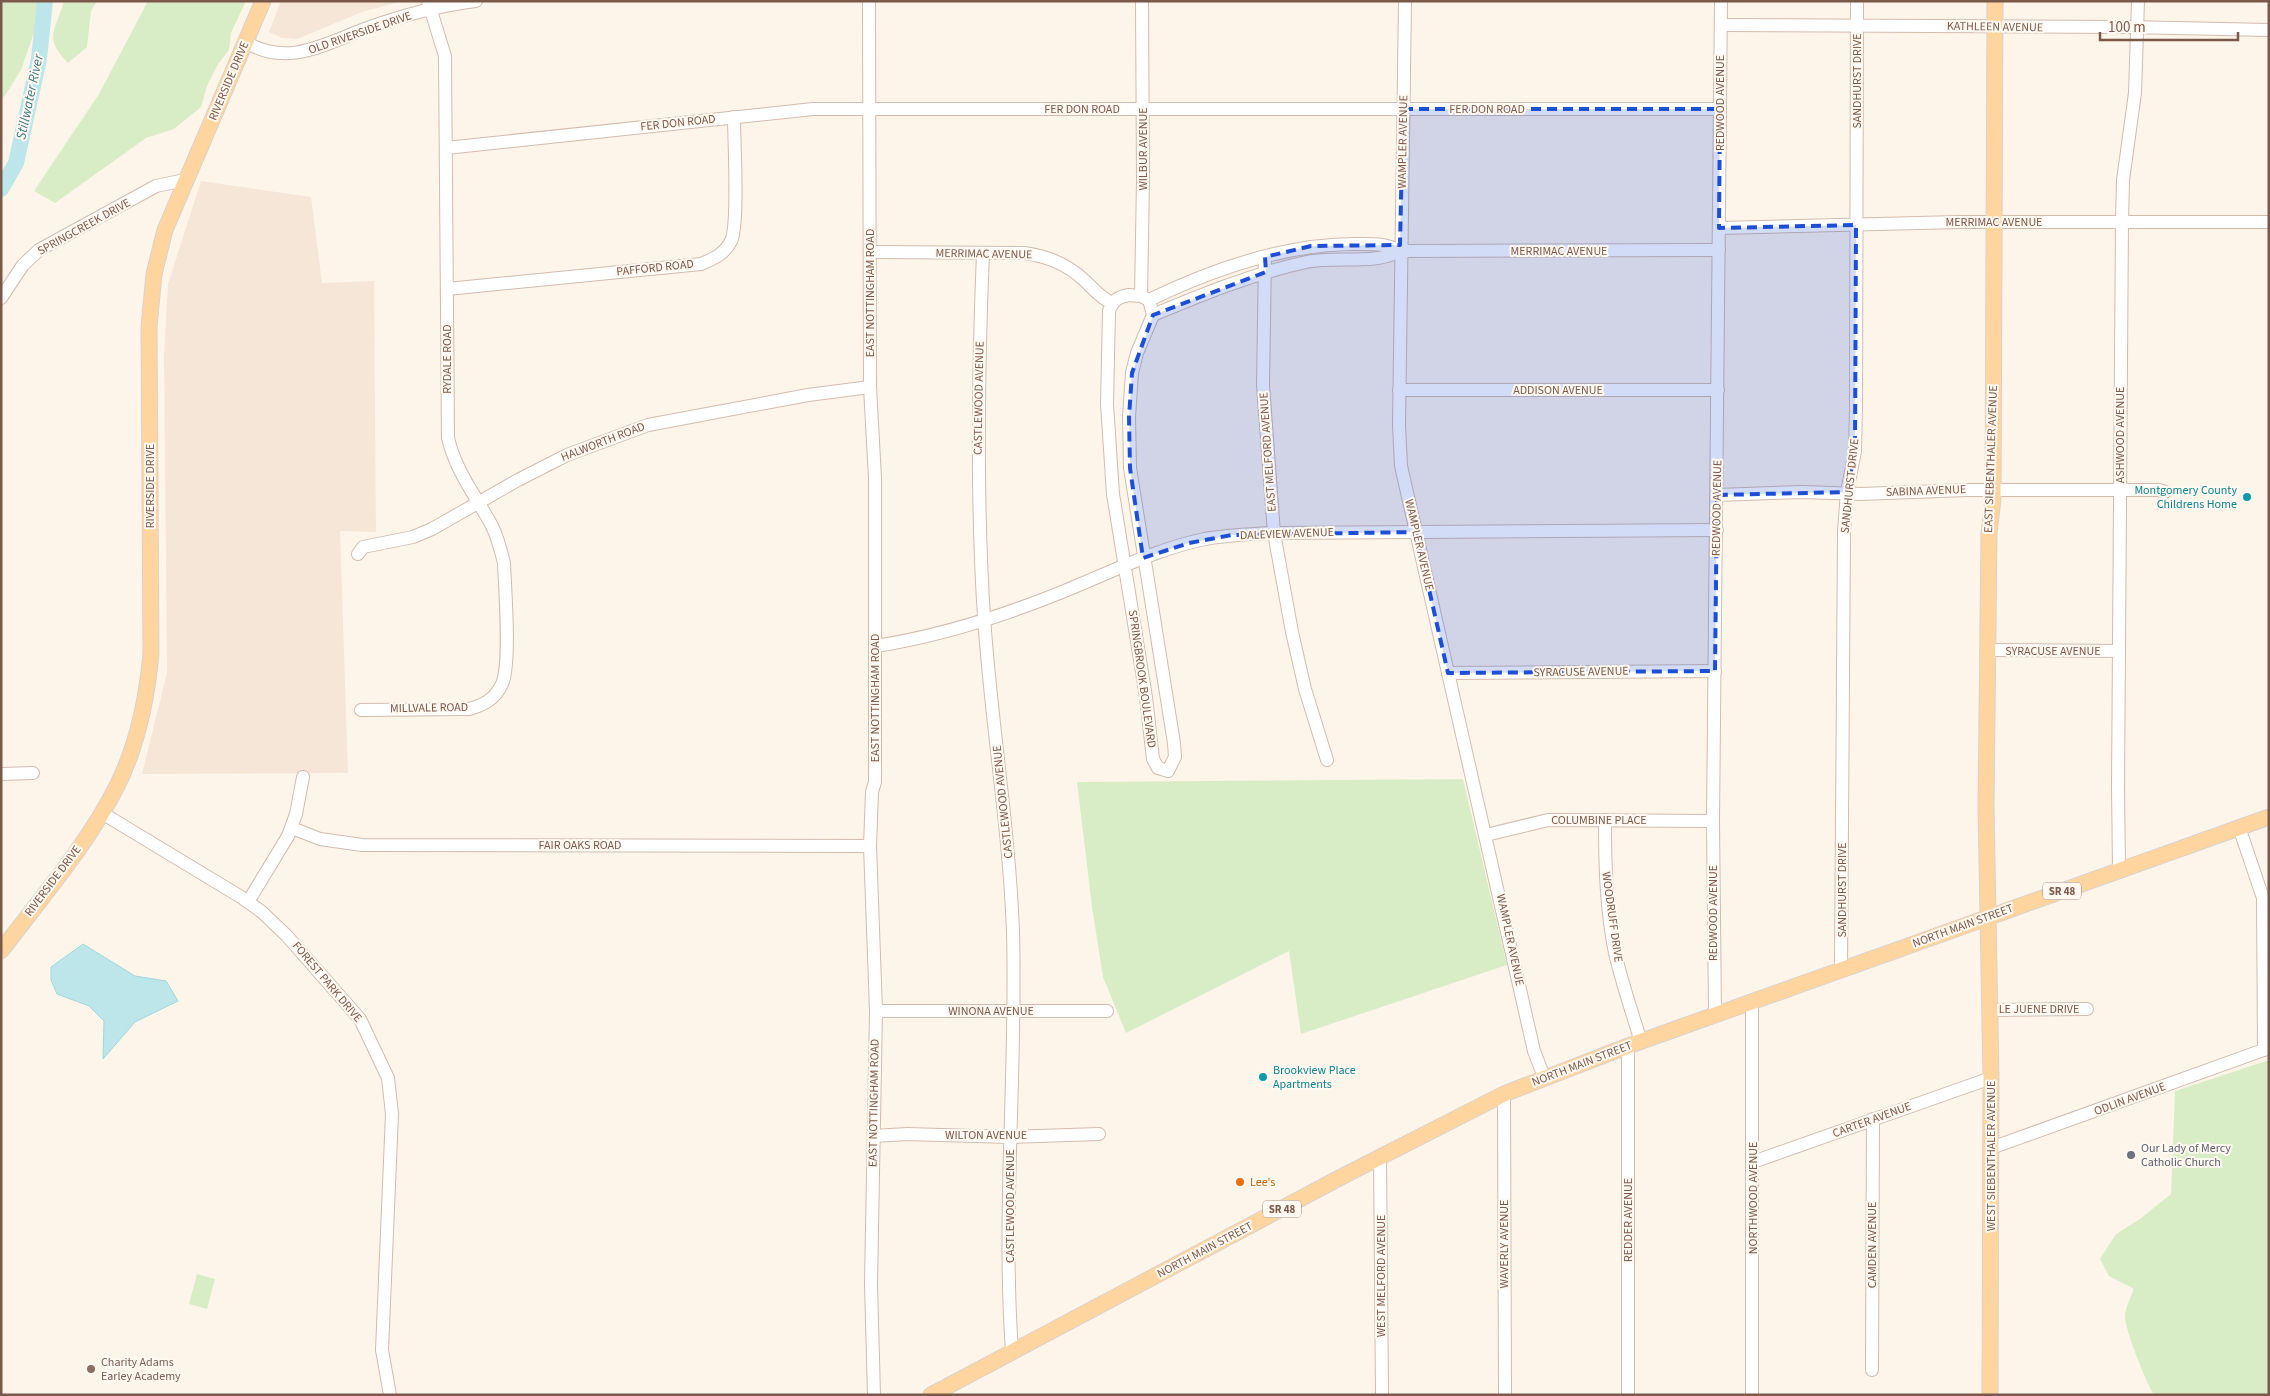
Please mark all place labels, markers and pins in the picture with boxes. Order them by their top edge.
place label: Montgomery County Childrens Home [2134,482,2237,513]
marker: Montgomery County Childrens Home [2241,491,2253,503]
place label: Brookview Place Apartments [1273,1062,1356,1093]
marker: Brookview Place Apartments [1257,1071,1269,1083]
place label: Our Lady of Mercy Catholic Church [2141,1140,2231,1171]
marker: Our Lady of Mercy Catholic Church [2125,1149,2137,1161]
place label: Lee's [1250,1174,1275,1191]
marker: Lee's [1234,1176,1246,1188]
place label: Charity Adams Earley Academy [101,1354,181,1385]
marker: Charity Adams Earley Academy [85,1363,97,1375]

